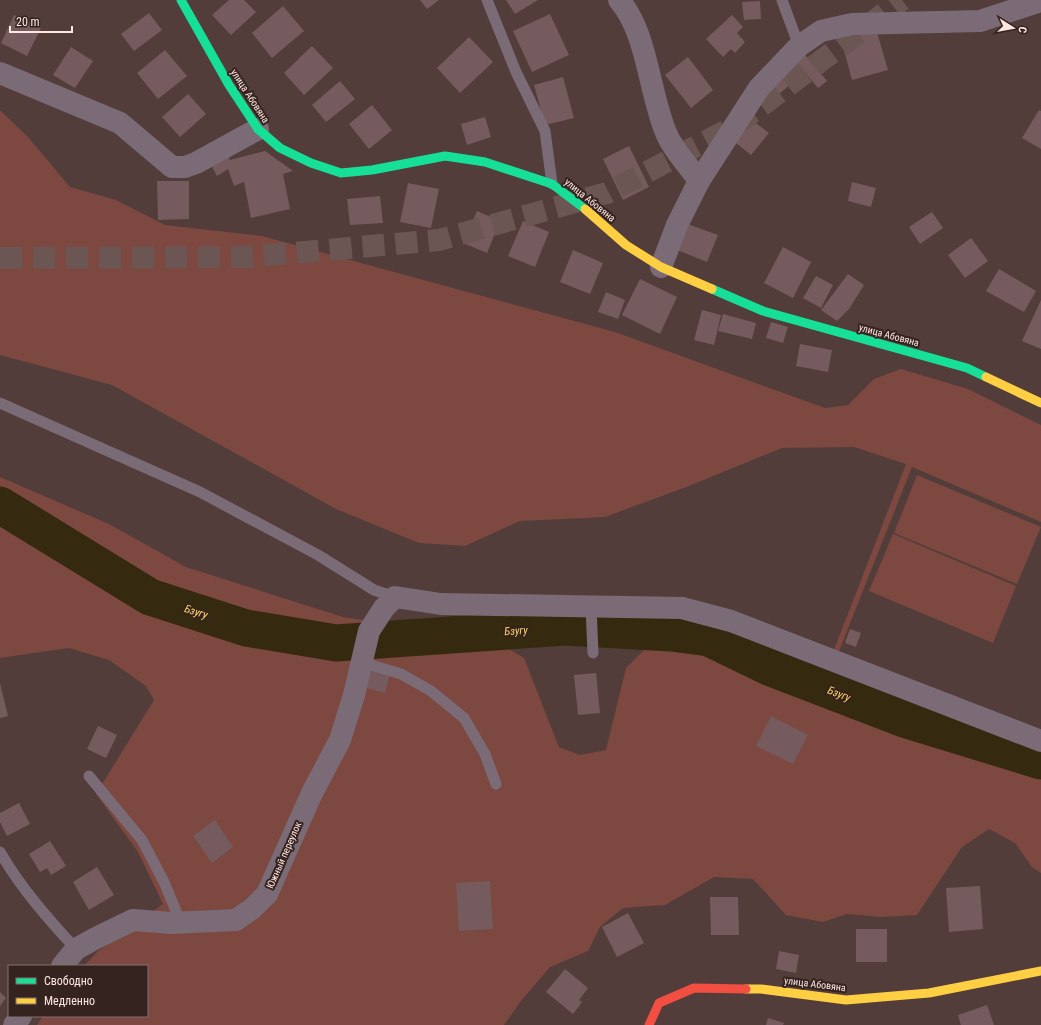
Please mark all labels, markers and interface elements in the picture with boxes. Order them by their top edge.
scale bar [10,8,72,34]
north arrow [993,8,1033,48]
text: 20 m [16,15,40,29]
text: С [1015,25,1029,34]
street label: улица Абовяна [229,67,272,125]
street label: улица Абовяна [562,176,618,224]
street label: улица Абовяна [858,322,920,348]
water label: Бзугу [183,602,210,622]
water label: Бзугу [504,624,529,638]
water label: Бзугу [826,684,853,704]
street label: Южный переулок [264,820,304,890]
legend [8,965,148,1017]
text: Свободно [44,974,93,988]
street label: улица Абовяна [784,975,847,993]
text: Медленно [44,994,95,1008]

